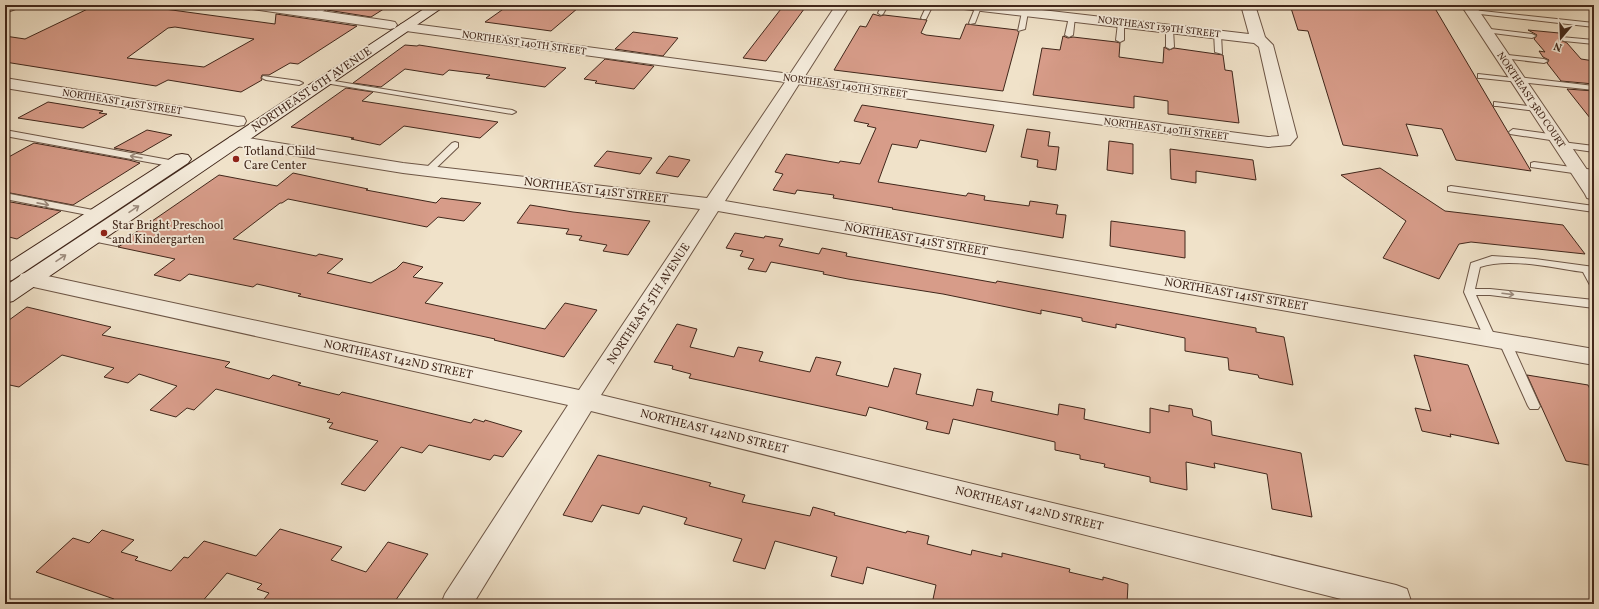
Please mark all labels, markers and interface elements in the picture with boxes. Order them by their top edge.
street label: NORTHEAST 139TH STREET [1097,12,1222,42]
north arrow [1541,18,1581,58]
street label: NORTHEAST 140TH STREET [461,27,587,59]
text: N [1552,38,1564,54]
street label: NORTHEAST 6TH AVENUE [249,44,375,136]
street label: NORTHEAST 3RD COURT [1494,49,1569,151]
street label: NORTHEAST 140TH STREET [782,70,908,102]
street label: NORTHEAST 141ST STREET [61,86,183,118]
street label: NORTHEAST 140TH STREET [1103,114,1229,144]
place label: Totland Child Care Center [244,144,316,174]
one-way arrow [130,153,143,161]
marker: Totland Child Care Center [231,154,241,164]
street label: NORTHEAST 141ST STREET [523,174,669,208]
one-way arrow [36,200,49,208]
one-way arrow [128,205,140,213]
place label: Star Bright Preschool and Kindergarten [112,218,224,248]
street label: NORTHEAST 141ST STREET [843,219,989,261]
marker: Star Bright Preschool and Kindergarten [99,228,109,238]
street label: NORTHEAST 5TH AVENUE [604,240,694,368]
one-way arrow [55,254,66,262]
street label: NORTHEAST 141ST STREET [1163,274,1309,316]
one-way arrow [1501,290,1514,298]
street label: NORTHEAST 142ND STREET [322,336,474,384]
street label: NORTHEAST 142ND STREET [638,406,790,458]
street label: NORTHEAST 142ND STREET [953,483,1105,535]

